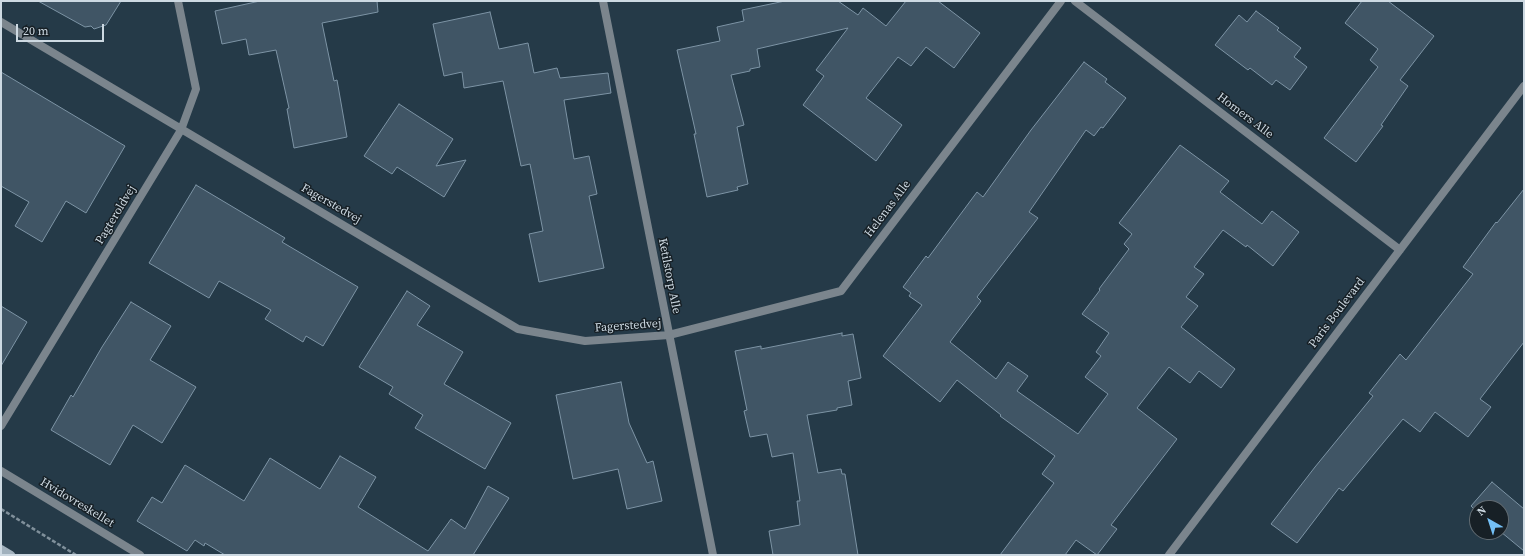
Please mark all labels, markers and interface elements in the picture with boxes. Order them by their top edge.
scale bar [18,16,106,42]
text: 20 m [23,23,49,39]
street label: Homers Alle [1214,90,1276,142]
street label: Helenas Alle [862,178,914,240]
street label: Fagerstedvej [298,181,364,227]
street label: Pagteroldvej [93,183,139,247]
street label: Ketilstorp Alle [655,237,683,315]
street label: Paris Boulevard [1306,275,1368,351]
street label: Fagerstedvej [594,316,662,336]
street label: Hvidovreskellet [37,475,117,531]
north arrow [1469,500,1509,540]
text: N [1474,503,1490,519]

